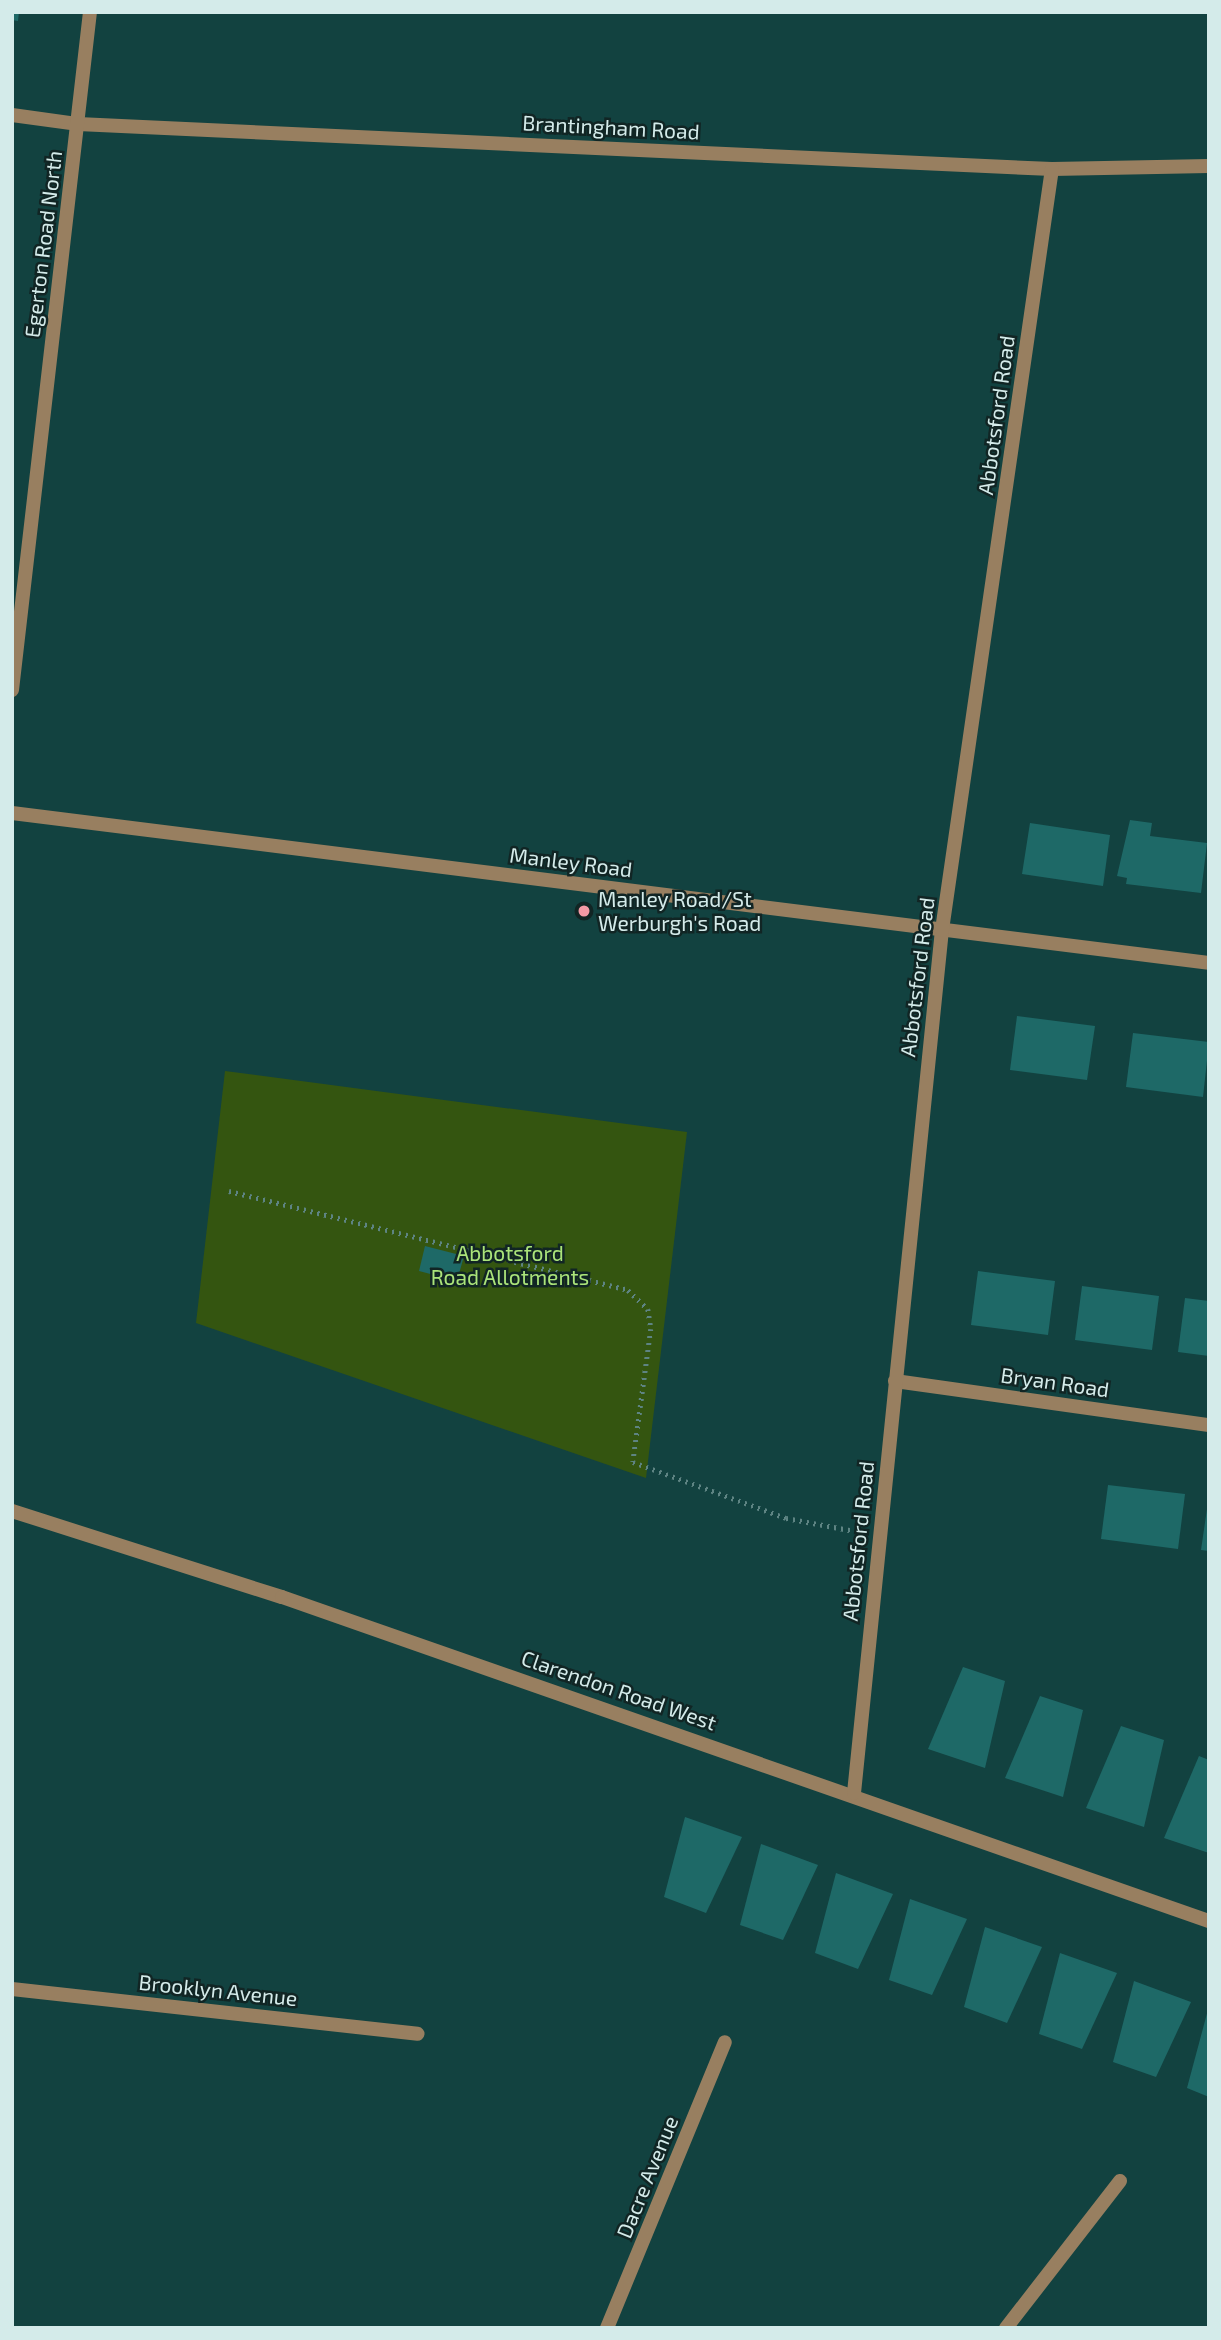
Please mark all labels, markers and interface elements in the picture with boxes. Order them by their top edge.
street label: Brantingham Road [522,110,700,144]
street label: Egerton Road North [19,149,67,339]
street label: Abbotsford Road [972,334,1020,496]
street label: Manley Road [508,842,634,882]
place label: Manley Road/St Werburgh's Road [598,886,761,936]
street label: Abbotsford Road [895,896,939,1058]
marker: Manley Road/St Werburgh's Road [576,903,592,919]
park label: Abbotsford Road Allotments [430,1240,590,1290]
street label: Bryan Road [999,1362,1111,1402]
street label: Abbotsford Road [837,1460,879,1622]
street label: Clarendon Road West [518,1645,720,1735]
street label: Brooklyn Avenue [137,1969,299,2011]
street label: Dacre Avenue [611,2112,683,2242]

